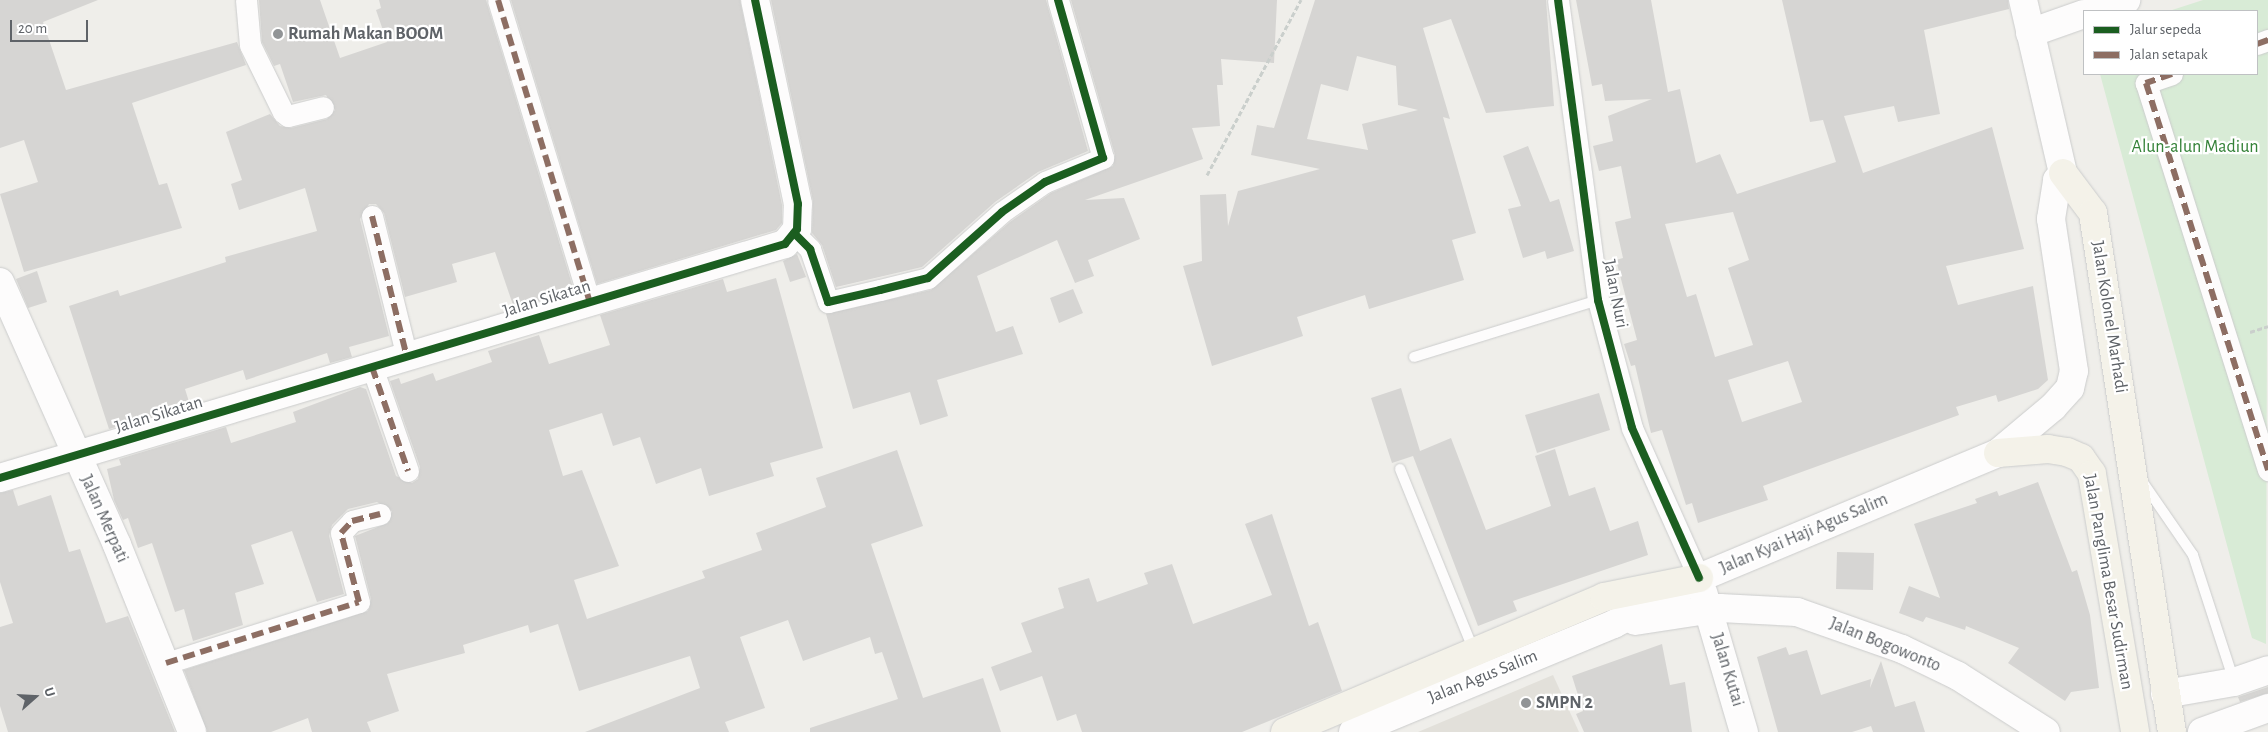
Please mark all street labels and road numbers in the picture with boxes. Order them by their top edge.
street label: Jalan Kolonel Marhadi [2086,239,2132,395]
street label: Jalan Nuri [1598,258,1632,330]
street label: Jalan Sikatan [501,275,593,323]
street label: Jalan Sikatan [113,391,205,439]
street label: Jalan Merpati [75,472,133,566]
street label: Jalan Panglima Besar Sudirman [2078,473,2138,691]
street label: Jalan Kyai Haji Agus Salim [1717,489,1891,579]
street label: Jalan Bogowonto [1826,613,1944,677]
street label: Jalan Kutai [1706,631,1748,709]
street label: Jalan Agus Salim [1425,645,1541,709]

